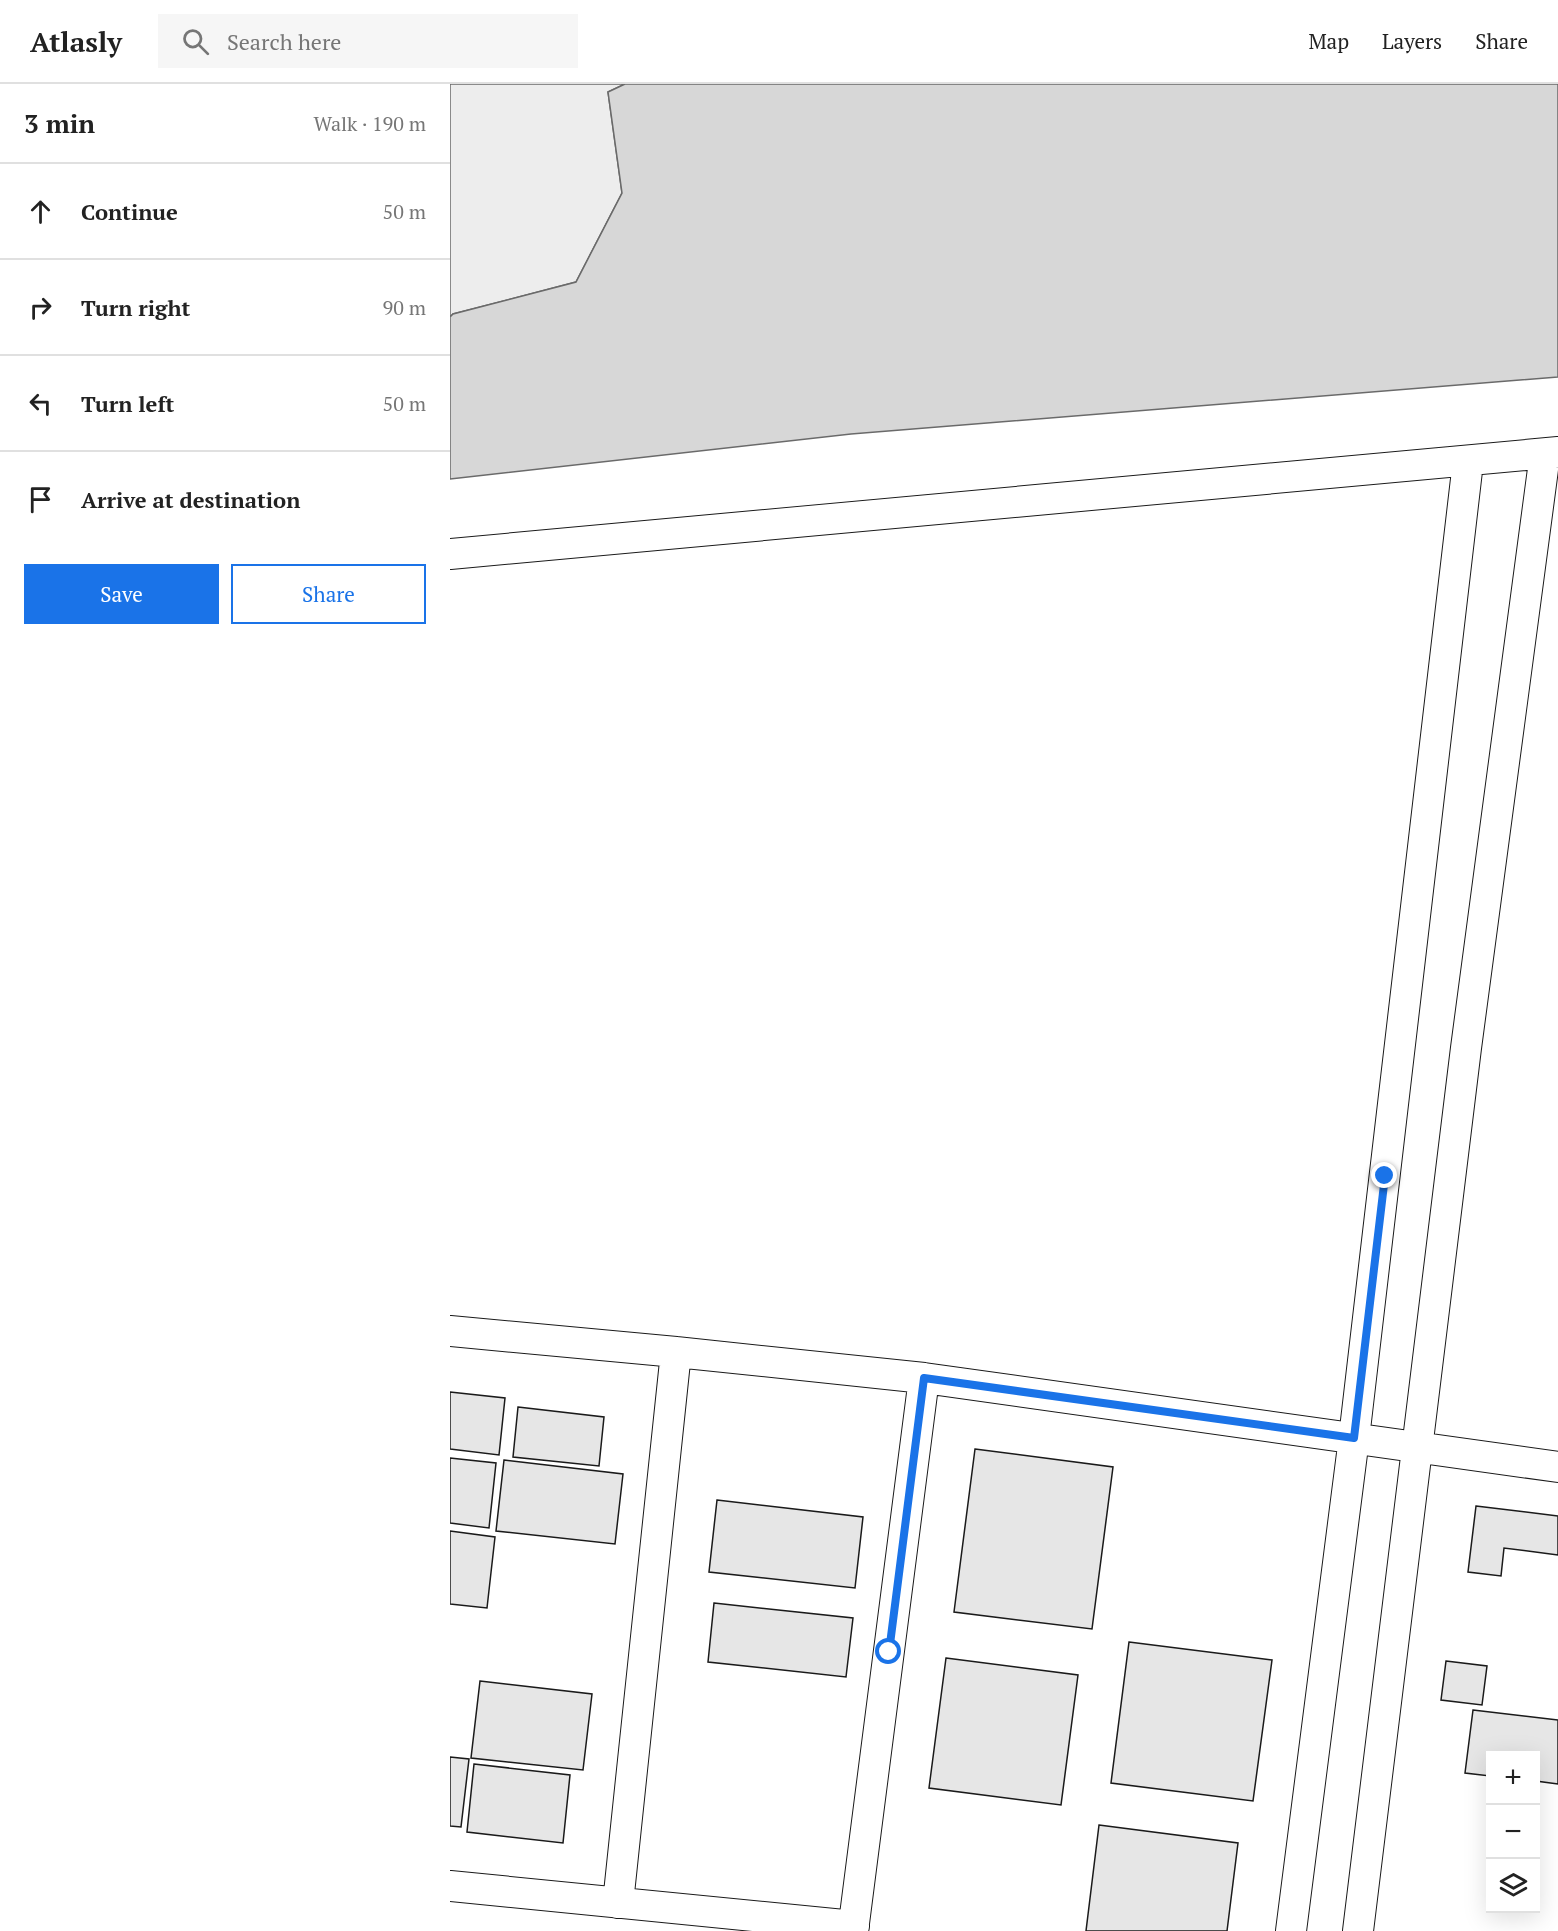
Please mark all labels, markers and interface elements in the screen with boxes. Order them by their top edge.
search box [158,14,578,68]
text: Atlasly [30,23,122,60]
icon: search [179,25,212,58]
text: Search here [227,27,341,56]
text: Map [1308,27,1349,55]
text: Layers [1382,27,1442,55]
text: Share [1475,27,1528,55]
text: 3 min [24,106,95,140]
text: Walk · 190 m [314,110,426,137]
icon: ahead [24,195,57,228]
text: Continue [81,197,178,226]
text: 50 m [383,198,426,225]
icon: right [24,291,57,324]
text: Turn right [81,293,190,322]
text: 90 m [383,294,426,321]
icon: left [24,387,57,420]
text: Turn left [81,389,174,418]
text: 50 m [383,390,426,417]
icon: arrive [24,483,57,516]
text: Arrive at destination [81,485,300,514]
button: Save [24,564,219,624]
button: Share [231,564,426,624]
route end [1371,1162,1397,1188]
route start [875,1638,901,1664]
map controls [1486,1751,1540,1913]
button: + [1486,1751,1540,1805]
button: − [1486,1805,1540,1859]
button: layers [1486,1859,1540,1913]

